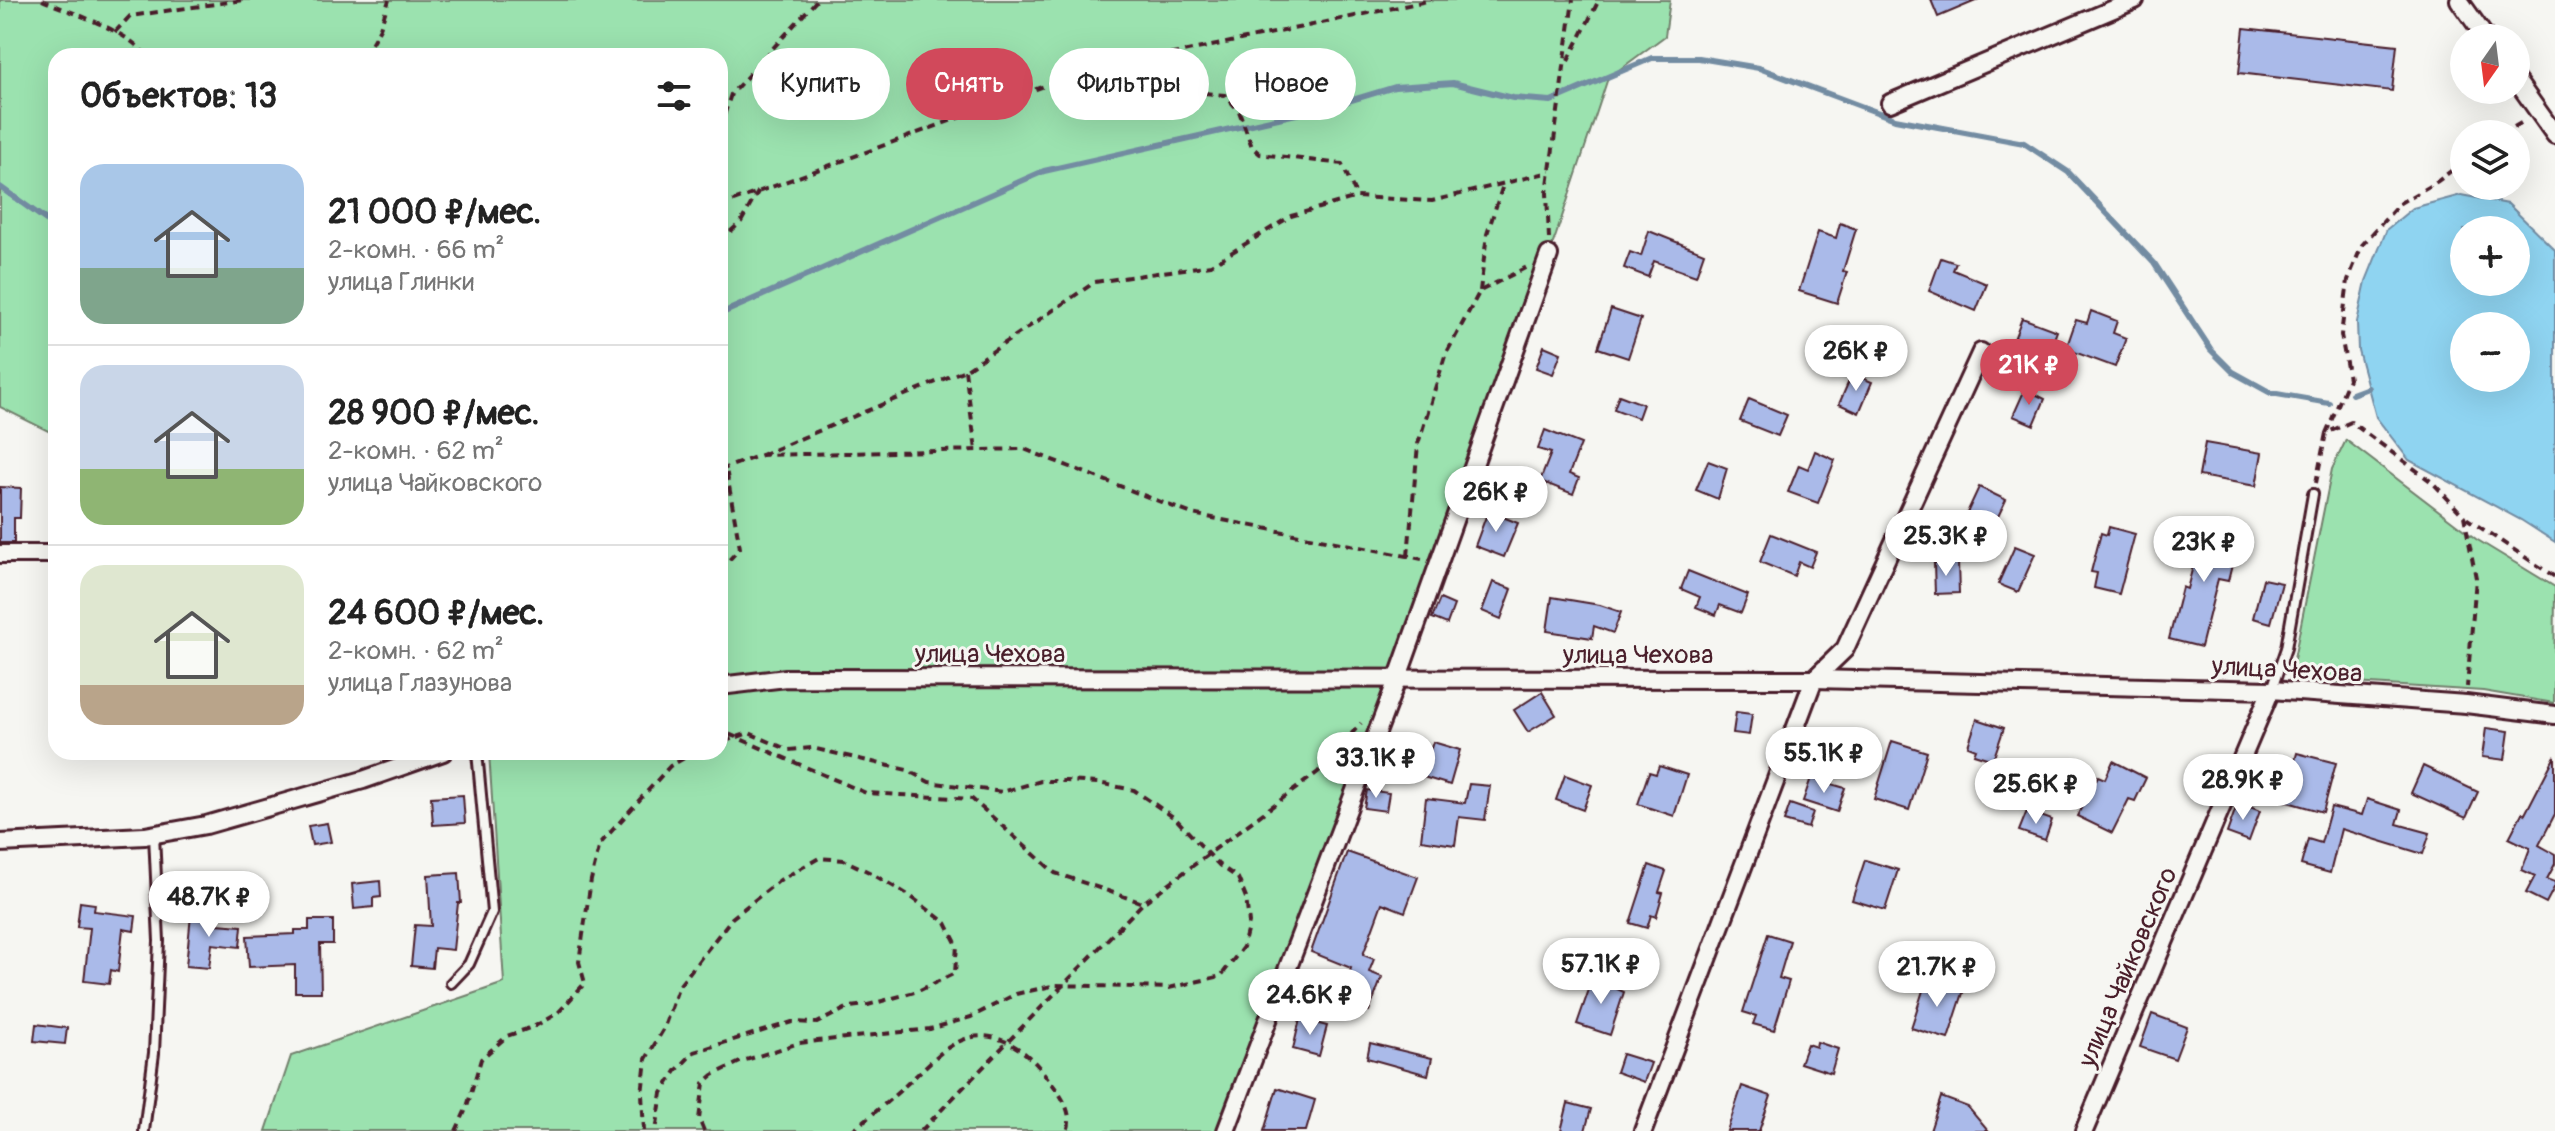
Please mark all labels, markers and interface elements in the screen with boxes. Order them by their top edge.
north arrow [2450,24,2530,104]
map controls [2450,24,2530,392]
chip: Купить [752,48,890,120]
chip: Снять [906,48,1033,120]
chip: Фильтры [1049,48,1209,120]
chip: Новое [1225,48,1356,120]
icon: filters [652,74,696,118]
text: Объектов: 13 [80,75,277,118]
button: layers [2450,120,2530,200]
text: 21 000 ₽/мес. [328,191,541,234]
icon: home [144,196,240,292]
button: + [2450,216,2530,296]
text: 2-комн. · 66 m² [328,234,504,266]
text: улица Глинки [328,266,474,298]
button: − [2450,312,2530,392]
pin: 26K ₽ [1800,325,1912,393]
text: 26K ₽ [1823,335,1889,367]
pin: 21K ₽ [1973,339,2085,407]
text: 21K ₽ [1998,349,2060,381]
text: 28 900 ₽/мес. [328,392,539,435]
icon: home [144,397,240,493]
text: 2-комн. · 62 m² [328,435,504,467]
pin: 26K ₽ [1440,466,1552,534]
text: улица Чайковского [328,467,542,499]
text: 26K ₽ [1463,476,1529,508]
pin: 25.3K ₽ [1872,510,2020,578]
pin: 23K ₽ [2148,516,2260,584]
text: 25.3K ₽ [1903,520,1989,552]
text: 23K ₽ [2171,526,2237,558]
text: 24 600 ₽/мес. [328,592,544,635]
icon: home [144,597,240,693]
text: 2-комн. · 62 m² [328,635,504,667]
street label: улица Чехова [914,638,1065,670]
street label: улица Чехова [1562,639,1713,671]
street label: улица Чехова [2210,650,2363,690]
text: улица Глазунова [328,667,512,699]
pin: 55.1K ₽ [1750,727,1898,795]
pin: 33.1K ₽ [1302,732,1450,800]
text: 55.1K ₽ [1784,737,1864,769]
text: 33.1K ₽ [1335,742,1417,774]
pin: 28.9K ₽ [2169,754,2317,822]
pin: 25.6K ₽ [1962,758,2110,826]
text: 28.9K ₽ [2201,764,2285,796]
text: 25.6K ₽ [1993,768,2079,800]
street label: улица Чайковского [2071,863,2184,1073]
pin: 48.7K ₽ [135,871,283,939]
text: 48.7K ₽ [167,881,251,913]
pin: 57.1K ₽ [1527,938,1675,1006]
pin: 21.7K ₽ [1863,941,2011,1009]
text: 57.1K ₽ [1561,948,1641,980]
text: 21.7K ₽ [1896,951,1978,983]
pin: 24.6K ₽ [1236,969,1384,1037]
text: 24.6K ₽ [1266,979,1354,1011]

